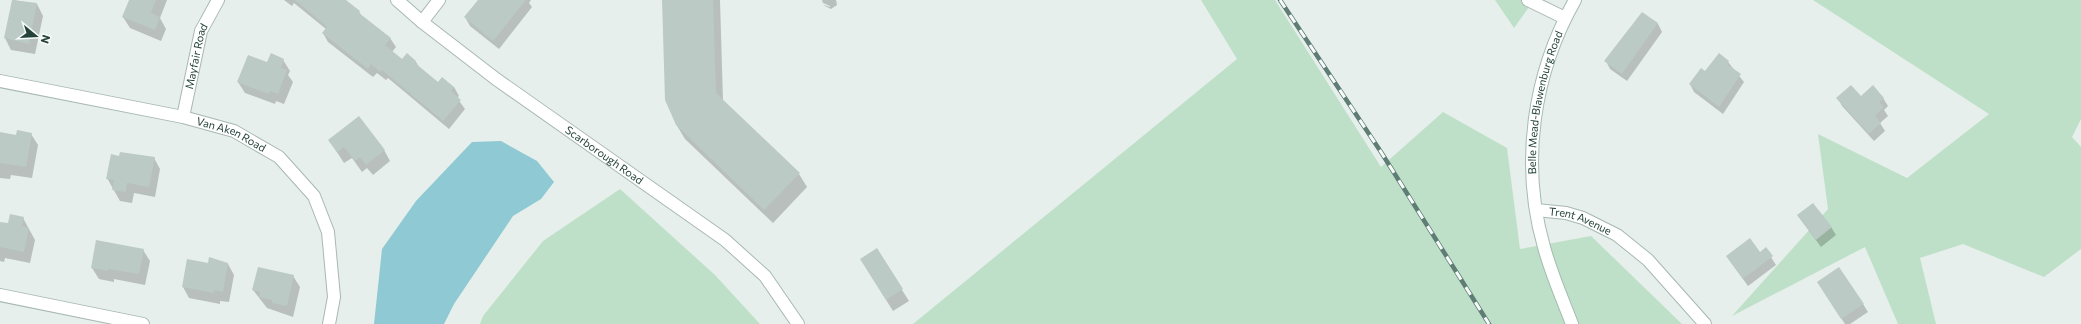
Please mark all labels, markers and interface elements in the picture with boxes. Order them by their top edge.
north arrow [16,16,56,56]
street label: Mayfair Road [182,21,210,90]
street label: Belle Mead-Blawenburg Road [1525,29,1565,175]
text: N [39,33,53,45]
street label: Van Aken Road [195,114,269,154]
street label: Scarborough Road [563,123,646,187]
street label: Trent Avenue [1548,204,1614,237]

